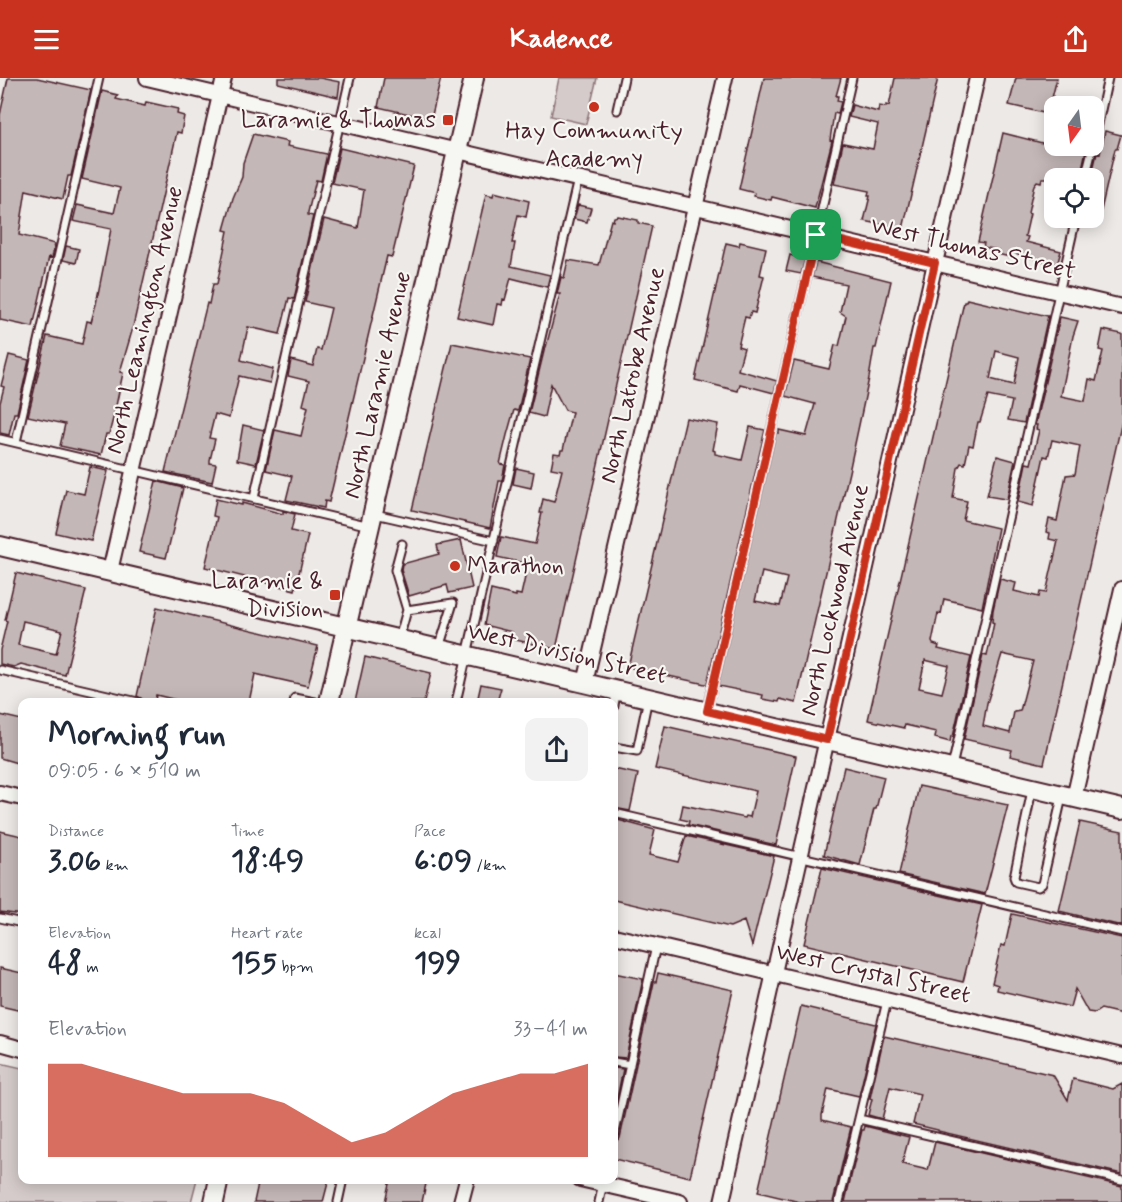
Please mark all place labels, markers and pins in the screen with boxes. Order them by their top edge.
marker: Hay Community Academy [587,100,601,114]
place label: Laramie & Thomas [241,105,436,136]
marker: Laramie & Thomas [441,113,455,127]
place label: Hay Community Academy [505,116,683,175]
pin [790,209,841,260]
place label: Marathon [467,551,564,582]
marker: Marathon [448,559,462,573]
place label: Laramie & Division [211,566,323,625]
marker: Laramie & Division [328,588,342,602]

